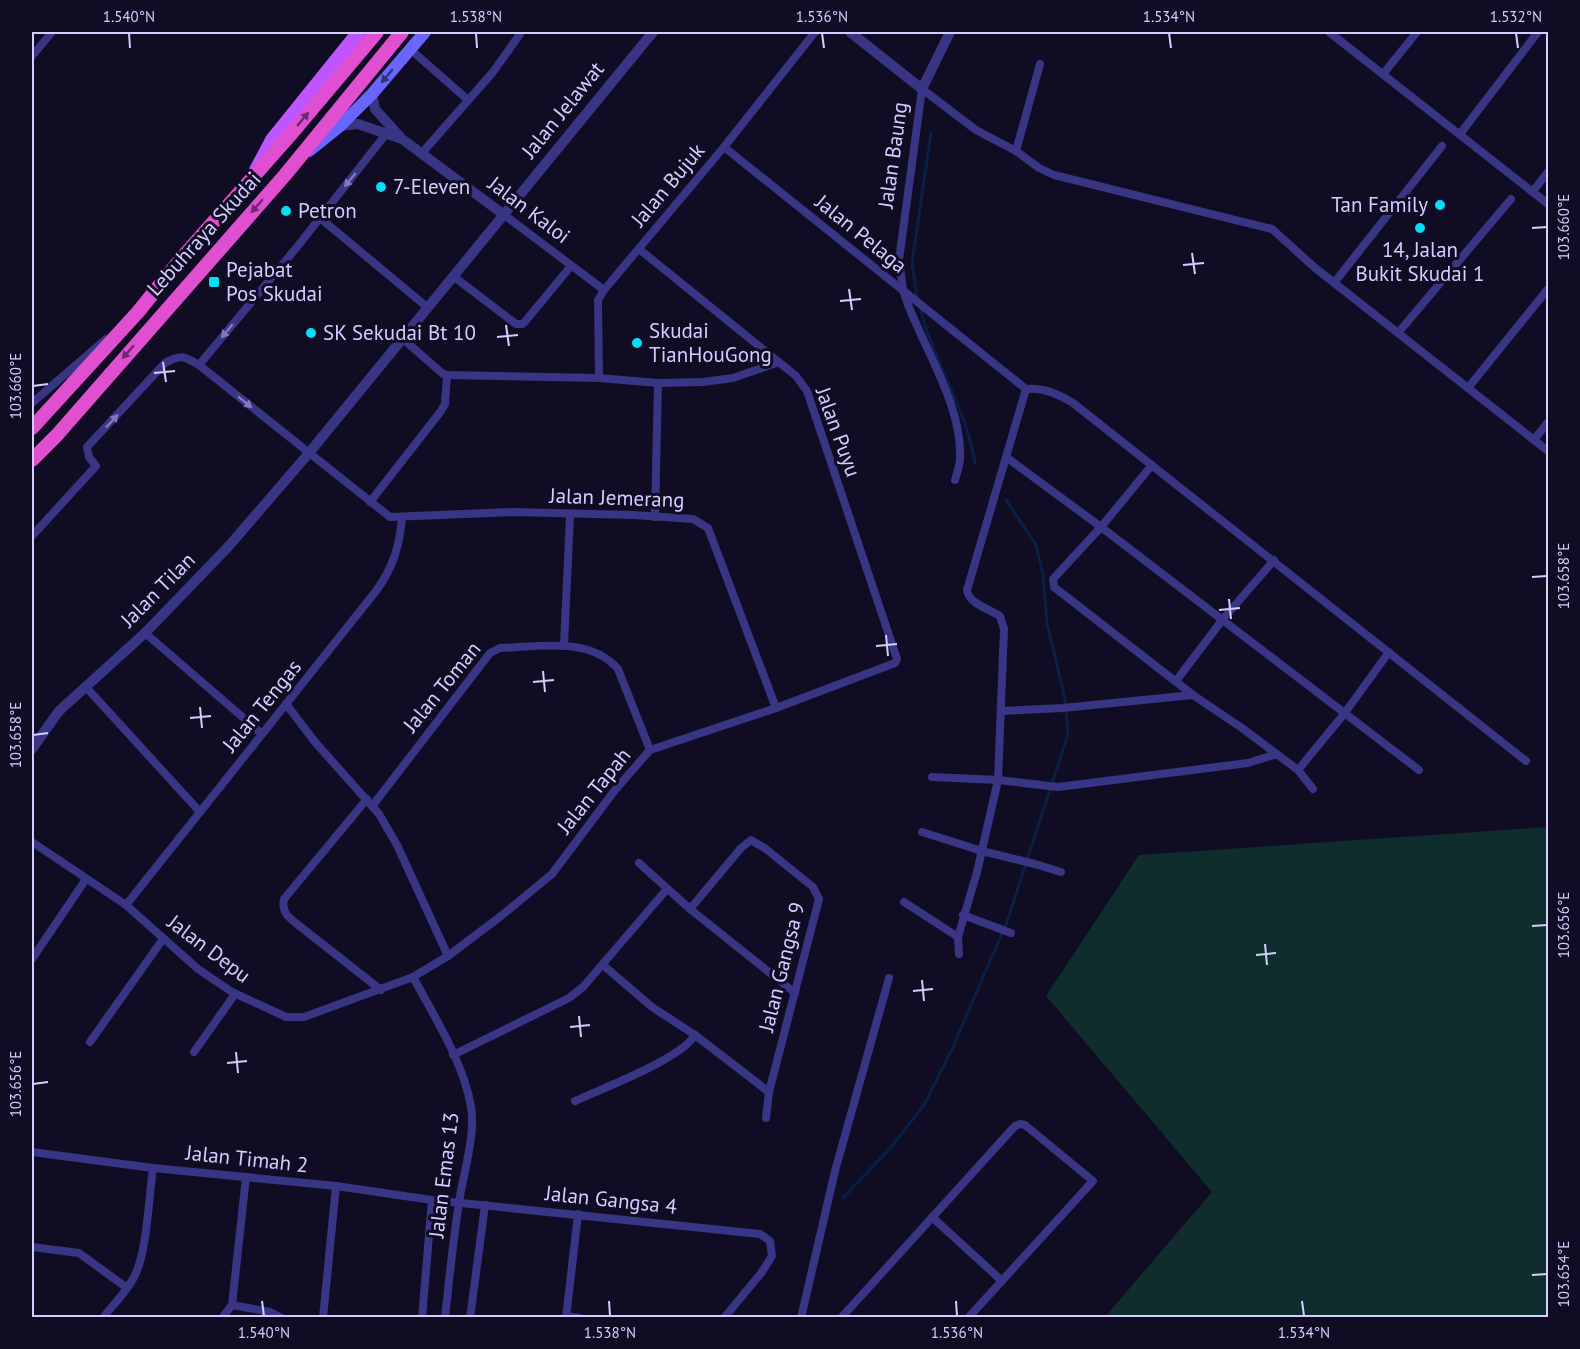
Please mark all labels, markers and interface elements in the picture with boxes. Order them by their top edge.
text: 1.540°N [103,7,155,26]
text: 1.538°N [450,7,502,26]
text: 1.536°N [796,7,848,26]
text: 1.534°N [1143,7,1195,26]
text: 1.532°N [1490,7,1542,26]
street label: Jalan Jelawat [515,56,610,164]
one-way arrow [381,68,394,83]
street label: Jalan Baung [872,100,913,211]
one-way arrow [297,111,310,127]
street label: Jalan Bujuk [624,137,710,233]
street label: Lebuhraya Skudai [141,166,266,301]
street label: Jalan Kaloi [482,169,576,249]
one-way arrow [343,172,356,188]
place label: 7-Eleven [393,173,470,200]
marker: 7-Eleven [374,180,388,194]
street label: Jalan Pelaga [809,188,913,279]
place label: Tan Family [1331,191,1428,218]
text: 103.660°E [1554,194,1573,260]
place label: Petron [298,197,357,224]
one-way arrow [251,198,264,214]
marker: Tan Family [1433,198,1447,212]
marker: Petron [279,204,293,218]
marker: 14, Jalan Bukit Skudai 1 [1413,221,1427,235]
place label: 14, Jalan Bukit Skudai 1 [1356,236,1484,287]
place label: Pejabat Pos Skudai [226,256,323,307]
marker: Pejabat Pos Skudai [207,275,221,289]
place label: Skudai TianHouGong [649,317,772,368]
place label: SK Sekudai Bt 10 [323,319,476,346]
one-way arrow [221,323,234,338]
marker: SK Sekudai Bt 10 [304,326,318,340]
marker: Skudai TianHouGong [630,336,644,350]
one-way arrow [122,344,135,359]
text: 103.660°E [6,353,25,419]
street label: Jalan Puyu [809,382,867,480]
one-way arrow [237,395,253,408]
one-way arrow [105,413,119,428]
street label: Jalan Jemerang [548,482,685,513]
text: 103.658°E [1554,543,1573,609]
street label: Jalan Tilan [114,547,201,633]
street label: Jalan Toman [396,636,486,738]
street label: Jalan Tengas [216,654,307,758]
text: 103.658°E [6,702,25,768]
street label: Jalan Tapah [550,742,636,840]
text: 103.656°E [1554,892,1573,958]
street label: Jalan Gangsa 9 [752,899,811,1035]
street label: Jalan Depu [162,908,256,989]
text: 103.656°E [6,1051,25,1117]
street label: Jalan Emas 13 [422,1111,465,1240]
street label: Jalan Timah 2 [184,1139,310,1178]
street label: Jalan Gangsa 4 [543,1179,678,1220]
text: 103.654°E [1554,1241,1573,1307]
text: 1.540°N [238,1323,290,1342]
text: 1.538°N [584,1323,636,1342]
text: 1.536°N [931,1323,983,1342]
text: 1.534°N [1278,1323,1330,1342]

